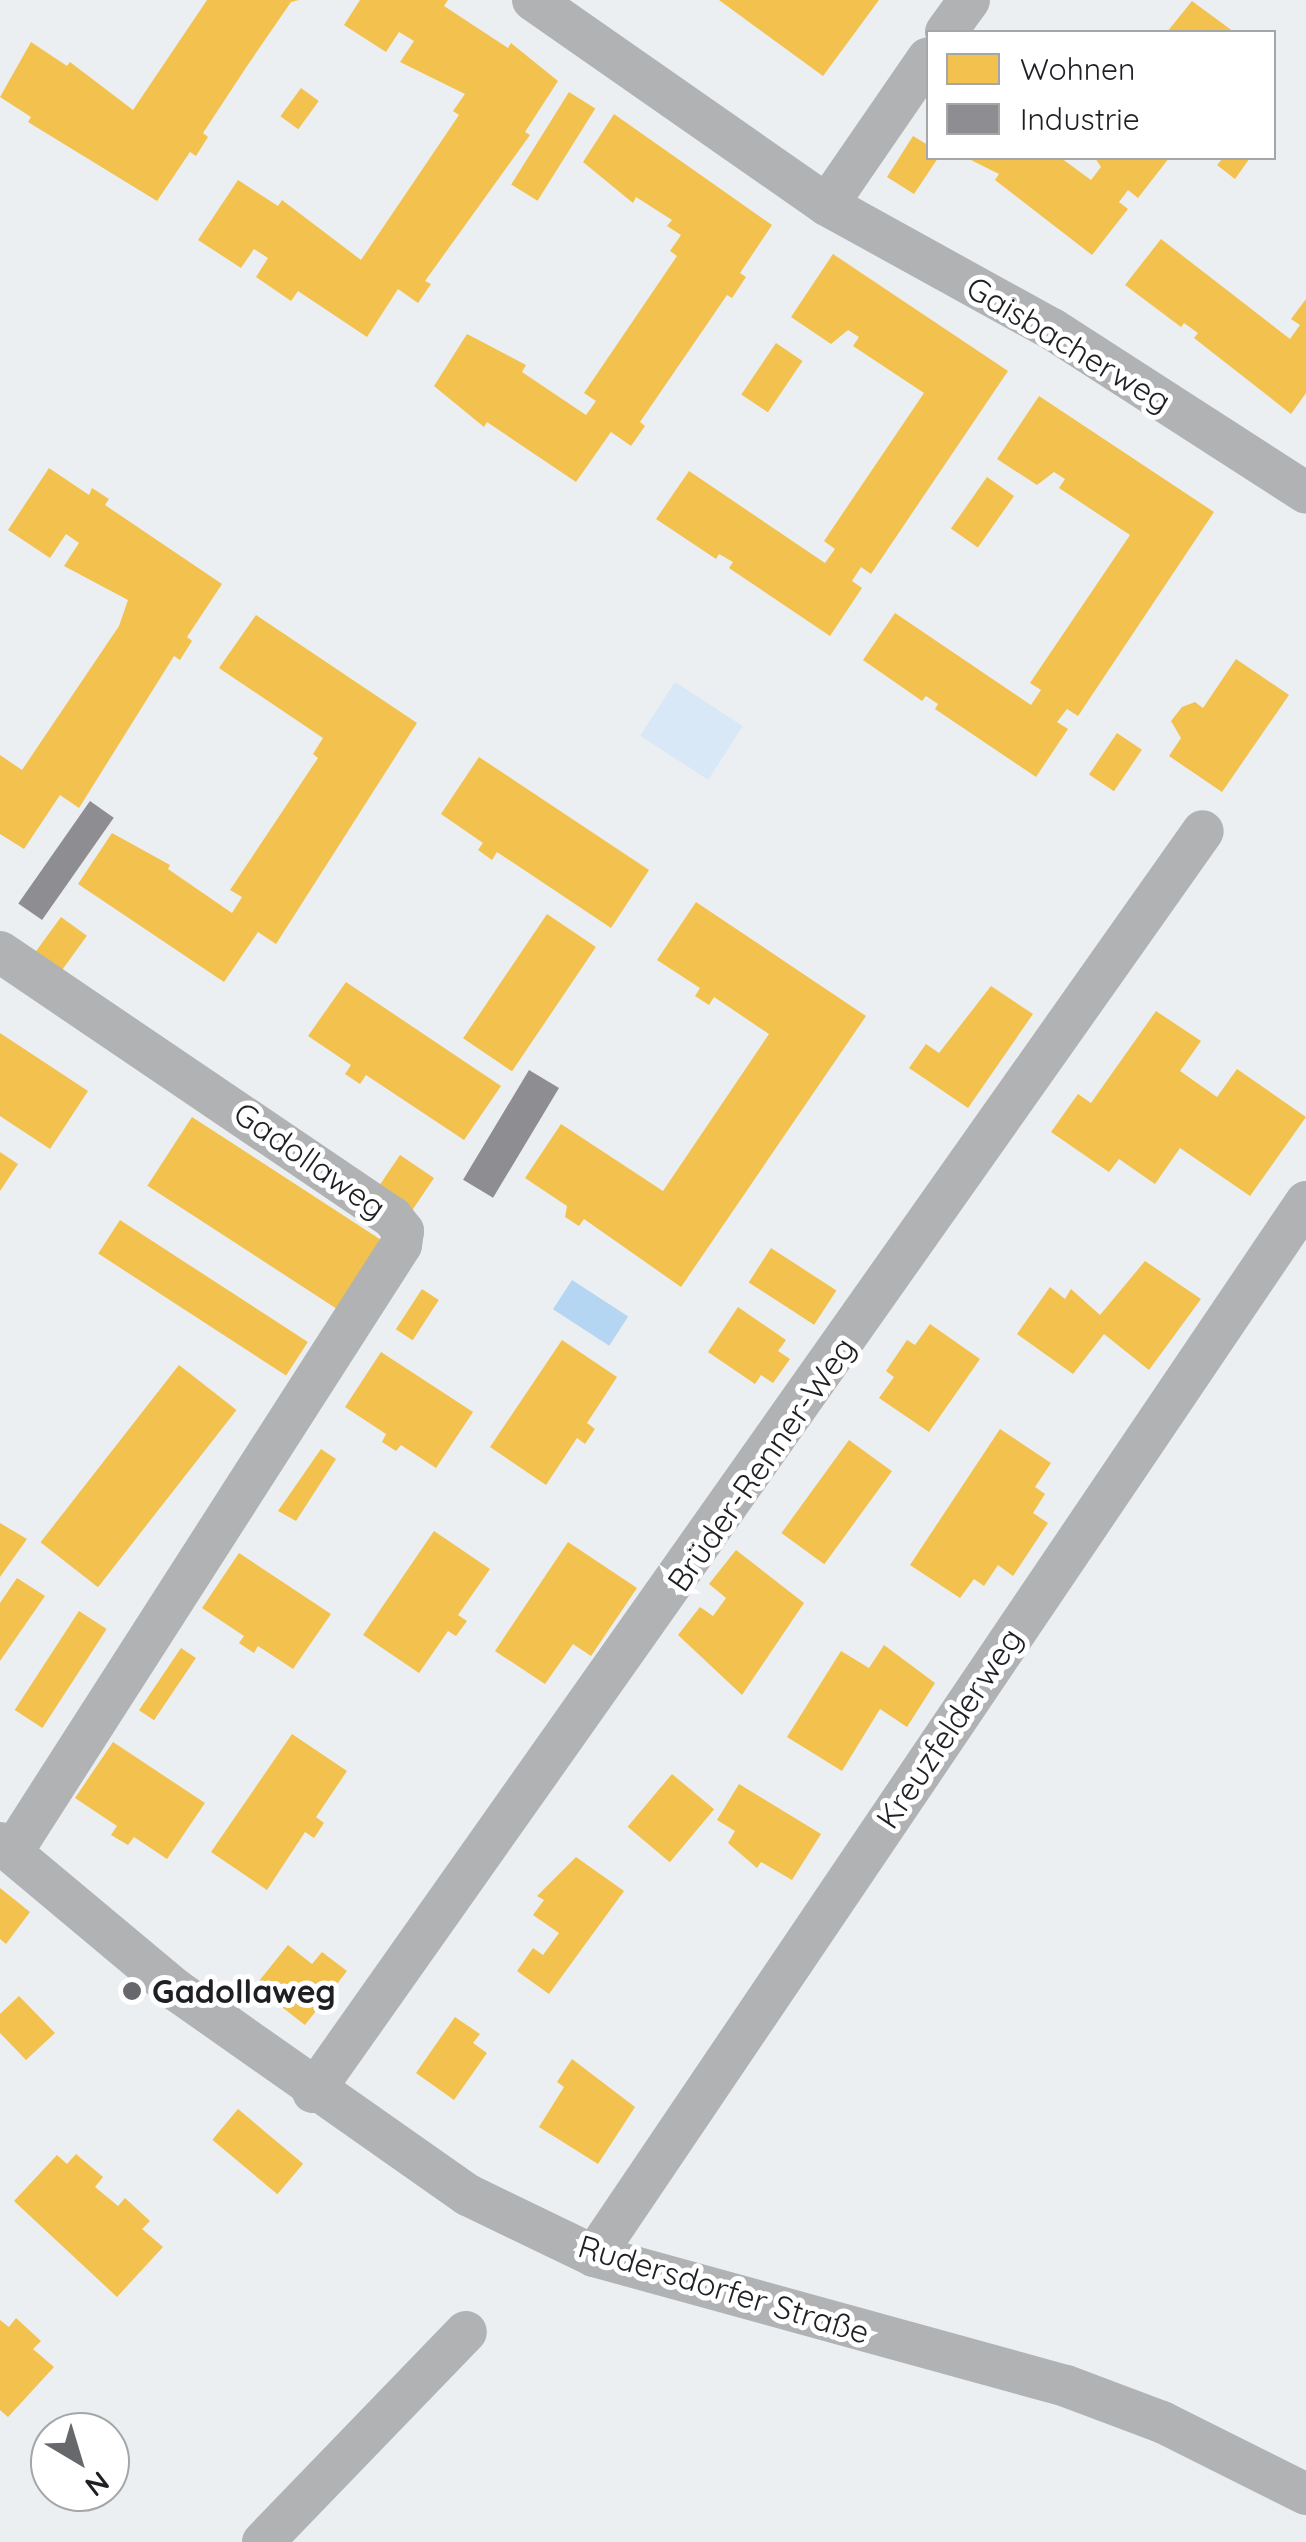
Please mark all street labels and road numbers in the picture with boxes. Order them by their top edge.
street label: Gaisbacherweg [960,268,1178,420]
street label: Gadollaweg [227,1094,393,1226]
street label: Brüder-Renner-Weg [659,1330,863,1598]
street label: Kreuzfelderweg [868,1621,1030,1835]
street label: Rudersdorfer Straße [574,2226,874,2352]

